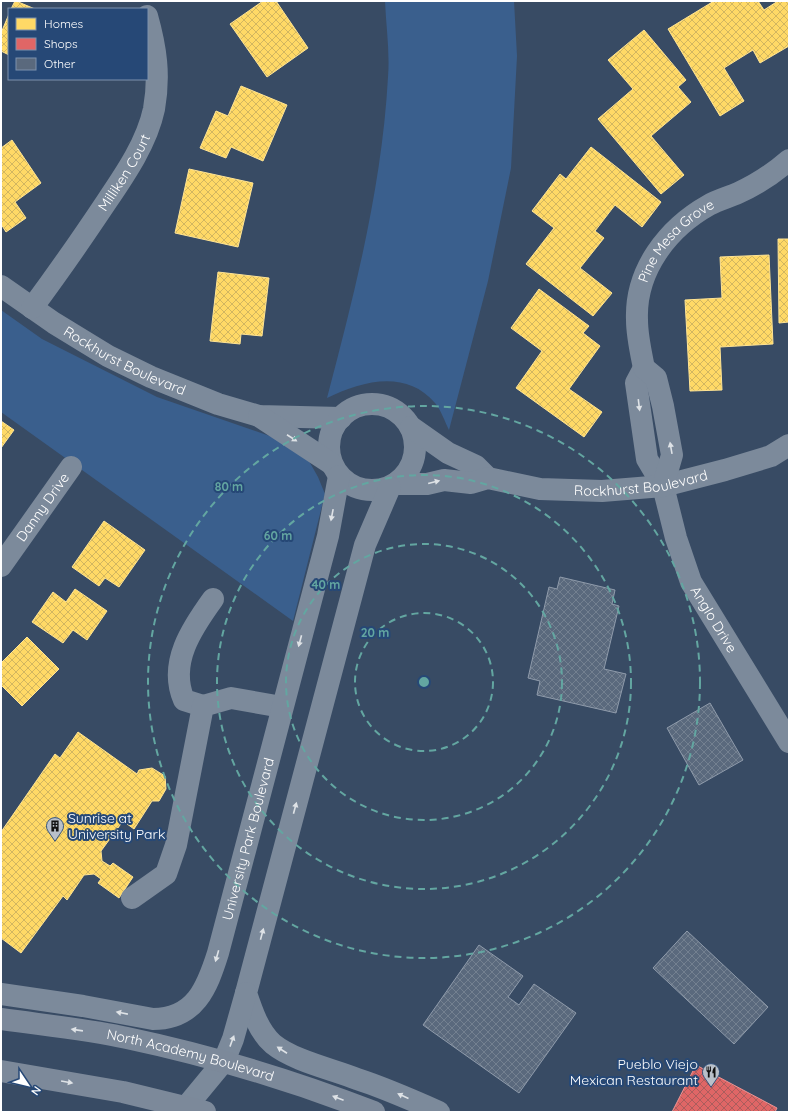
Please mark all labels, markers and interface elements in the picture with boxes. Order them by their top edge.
legend [8,8,148,80]
text: Homes [44,16,84,31]
text: Shops [44,36,78,51]
text: Other [44,56,76,71]
street label: Milliken Court [94,131,154,214]
street label: Pine Mesa Grove [634,195,717,285]
street label: Rockhurst Boulevard [60,322,188,399]
one-way arrow [635,399,642,411]
one-way arrow [287,434,297,442]
one-way arrow [668,442,674,454]
street label: Rockhurst Boulevard [574,466,709,500]
street label: Danny Drive [12,469,73,545]
text: 80 m [215,479,243,494]
one-way arrow [428,479,440,485]
one-way arrow [328,508,334,521]
text: 60 m [264,528,292,543]
text: 40 m [312,577,340,592]
street label: Anglo Drive [687,583,741,656]
text: 20 m [361,625,389,640]
one-way arrow [297,635,303,647]
centre of rings [417,675,431,689]
street label: University Park Boulevard [218,756,278,922]
one-way arrow [292,802,298,814]
place label: Sunrise at University Park [68,809,165,843]
building icon: Sunrise at University Park [45,816,65,841]
one-way arrow [259,928,265,940]
one-way arrow [214,950,220,962]
one-way arrow [116,1010,128,1016]
street label: North Academy Boulevard [105,1025,276,1085]
one-way arrow [71,1027,83,1033]
one-way arrow [229,1034,235,1046]
one-way arrow [276,1046,288,1053]
place label: Pueblo Viejo Mexican Restaurant [570,1055,698,1089]
restaurant icon: Pueblo Viejo Mexican Restaurant [701,1062,721,1087]
north arrow [8,1065,48,1105]
one-way arrow [61,1079,73,1085]
text: N [28,1083,44,1098]
one-way arrow [398,1093,409,1099]
one-way arrow [332,1094,344,1100]

